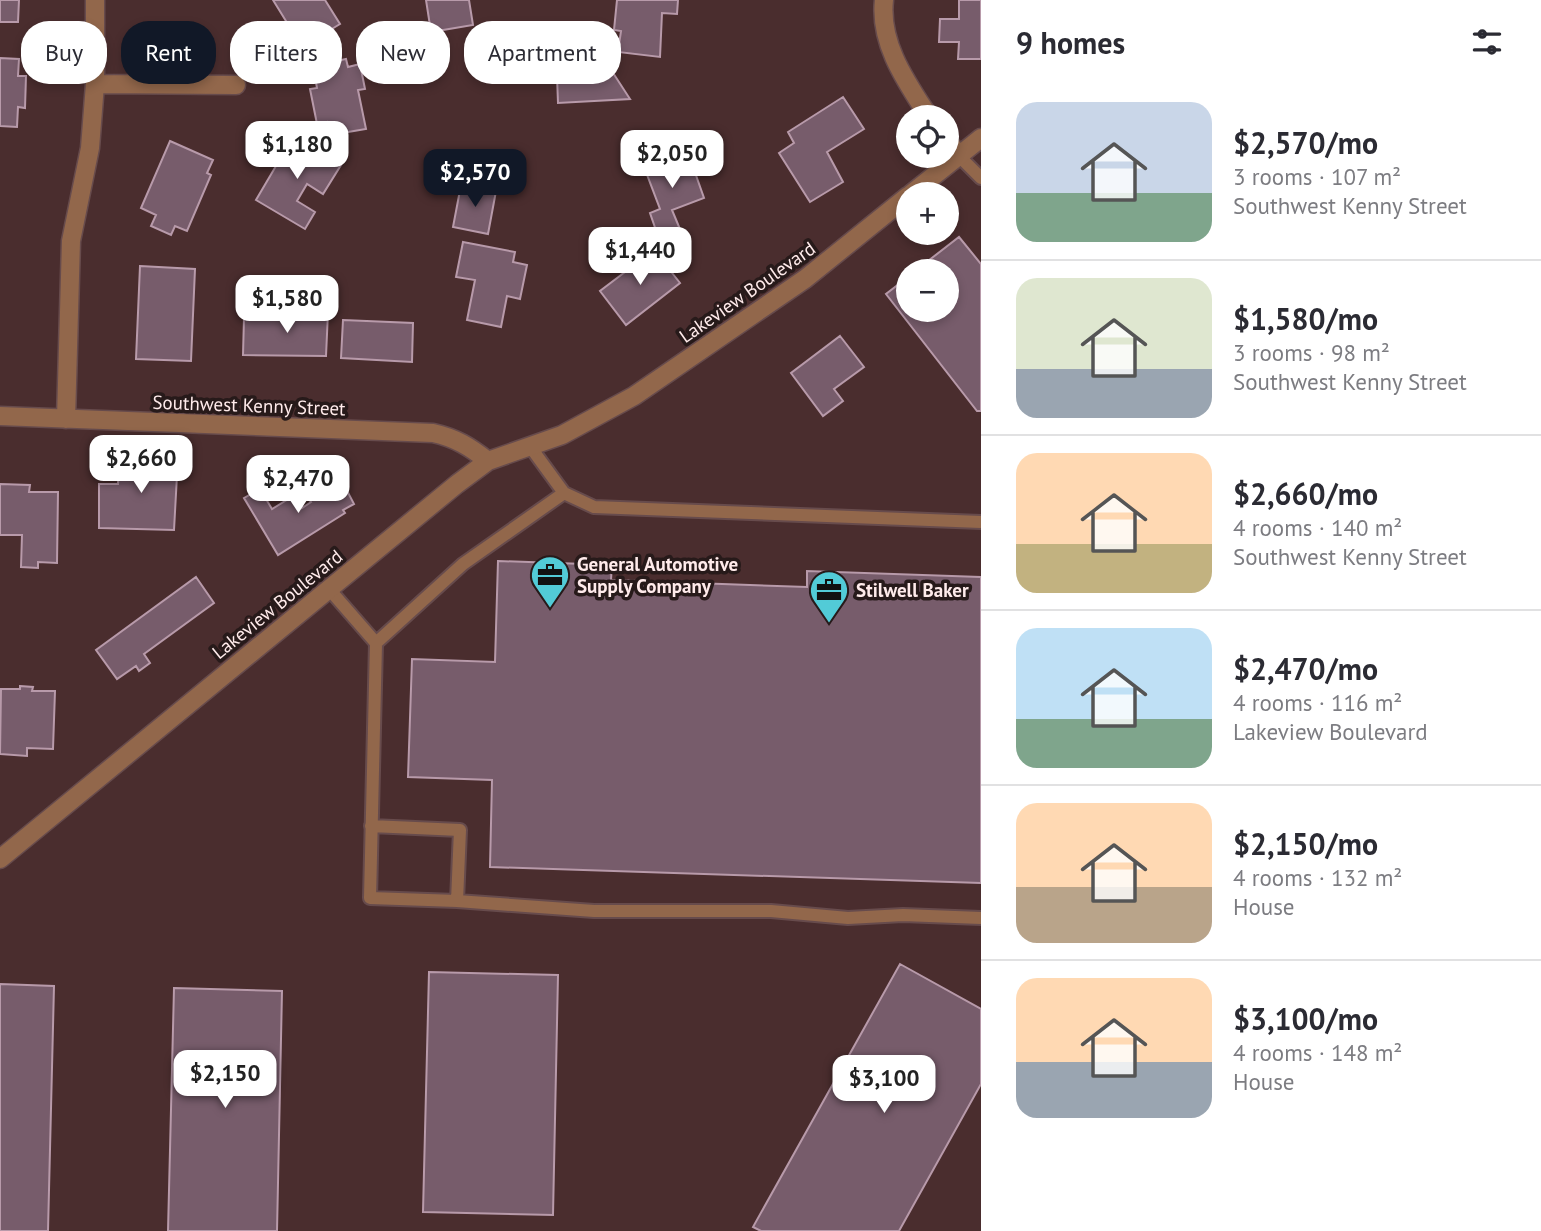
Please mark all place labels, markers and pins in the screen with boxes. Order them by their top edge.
pin: $1,180 [240,122,354,181]
pin: $2,050 [615,130,729,190]
pin: $2,570 [418,150,532,209]
pin: $1,440 [583,228,697,287]
pin: $1,580 [230,276,344,335]
pin: $2,660 [84,435,198,495]
pin: $2,470 [241,456,355,515]
place label: General Automotive Supply Company [577,552,738,598]
office icon: General Automotive Supply Company [529,554,571,609]
office icon: Stilwell Baker [808,569,850,624]
place label: Stilwell Baker [856,578,969,602]
pin: $2,150 [168,1050,282,1110]
pin: $3,100 [827,1056,941,1115]

